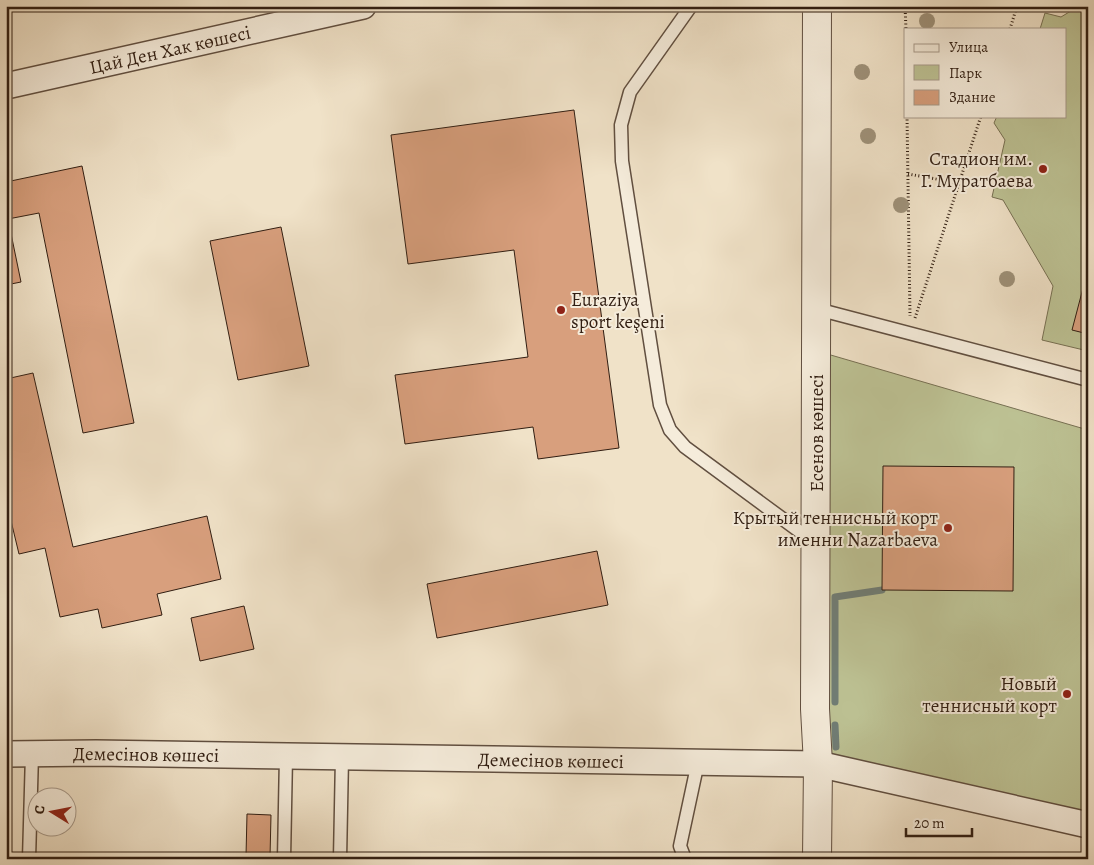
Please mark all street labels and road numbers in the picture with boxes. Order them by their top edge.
street label: Цай Ден Хак көшесі [87,20,253,81]
street label: Есенов көшесі [804,374,830,492]
street label: Демесінов көшесі [73,741,219,769]
street label: Демесінов көшесі [478,747,624,775]

